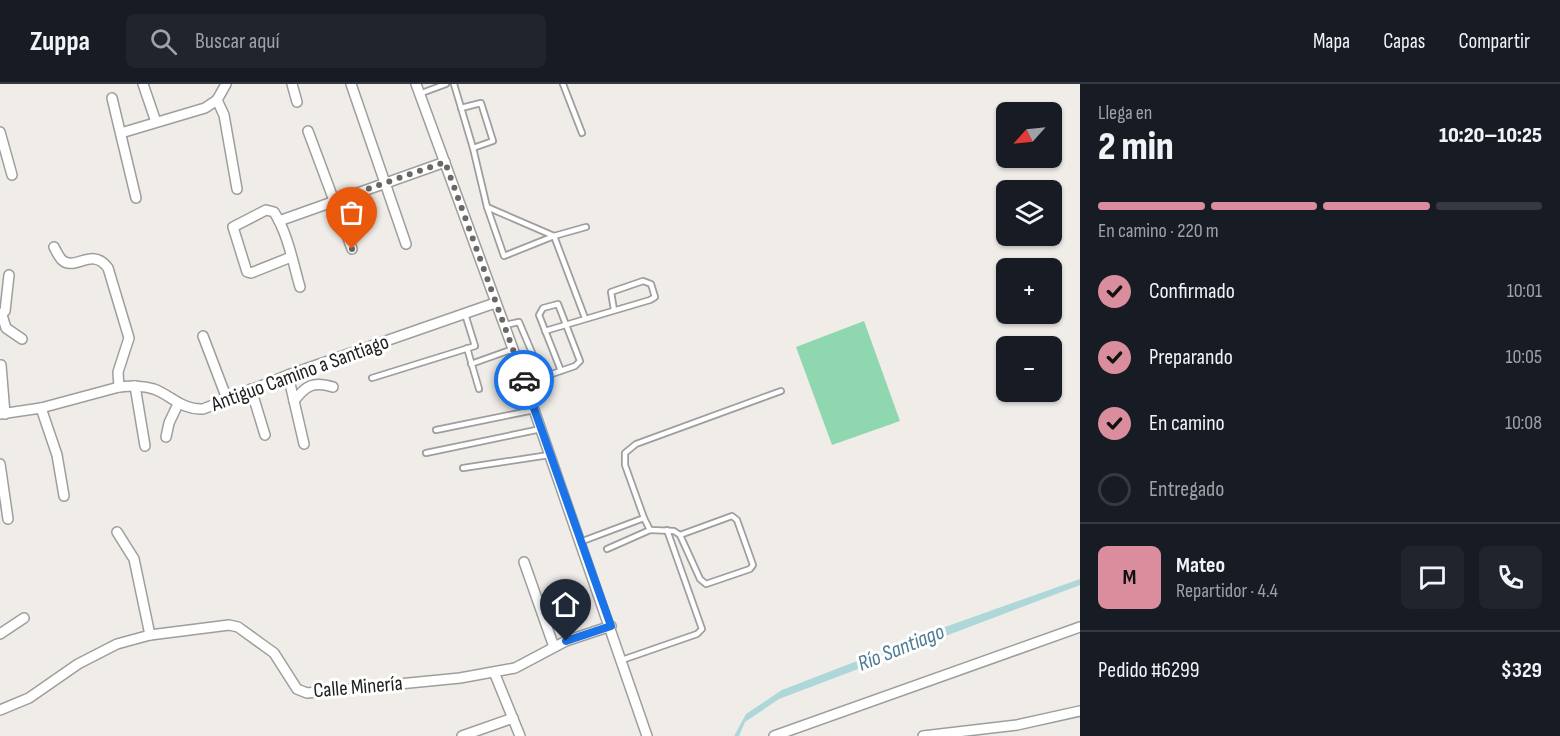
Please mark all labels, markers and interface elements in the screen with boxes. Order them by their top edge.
search box [126,14,546,68]
text: Zuppa [30,25,90,58]
icon: search [147,25,180,58]
text: Buscar aquí [195,28,280,55]
text: Mapa [1313,29,1350,54]
text: Capas [1383,29,1425,54]
text: Compartir [1458,29,1530,54]
text: Llega en [1098,101,1152,125]
north arrow [996,102,1062,168]
map controls [996,102,1062,402]
text: 10:20–10:25 [1439,122,1542,149]
text: 2 min [1098,124,1174,171]
button: layers [996,180,1062,246]
pin [326,187,377,249]
icon: bag [335,196,368,229]
text: En camino · 220 m [1098,219,1219,243]
button: + [996,258,1062,324]
icon: check [1098,275,1131,308]
text: Confirmado [1149,278,1235,305]
text: 10:01 [1507,279,1542,303]
street label: Antiguo Camino a Santiago [207,329,392,417]
button: − [996,336,1062,402]
icon: check [1098,341,1131,374]
text: Preparando [1149,344,1233,371]
text: 10:05 [1506,345,1542,369]
courier [494,350,554,410]
icon: car [508,364,541,397]
icon: check [1098,407,1131,440]
text: En camino [1149,410,1225,437]
text: 10:08 [1505,411,1542,435]
text: Entregado [1149,476,1224,503]
button: chat [1401,546,1464,609]
button: phone [1479,546,1542,609]
text: Mateo [1176,552,1225,579]
text: M [1123,564,1136,591]
pin [540,579,591,641]
text: Repartidor · 4.4 [1176,579,1278,603]
icon: home [549,588,582,621]
water label: Río Santiago [854,618,948,678]
text: Pedido #6299 [1098,657,1200,684]
text: $329 [1501,657,1542,684]
street label: Calle Minería [312,671,404,703]

